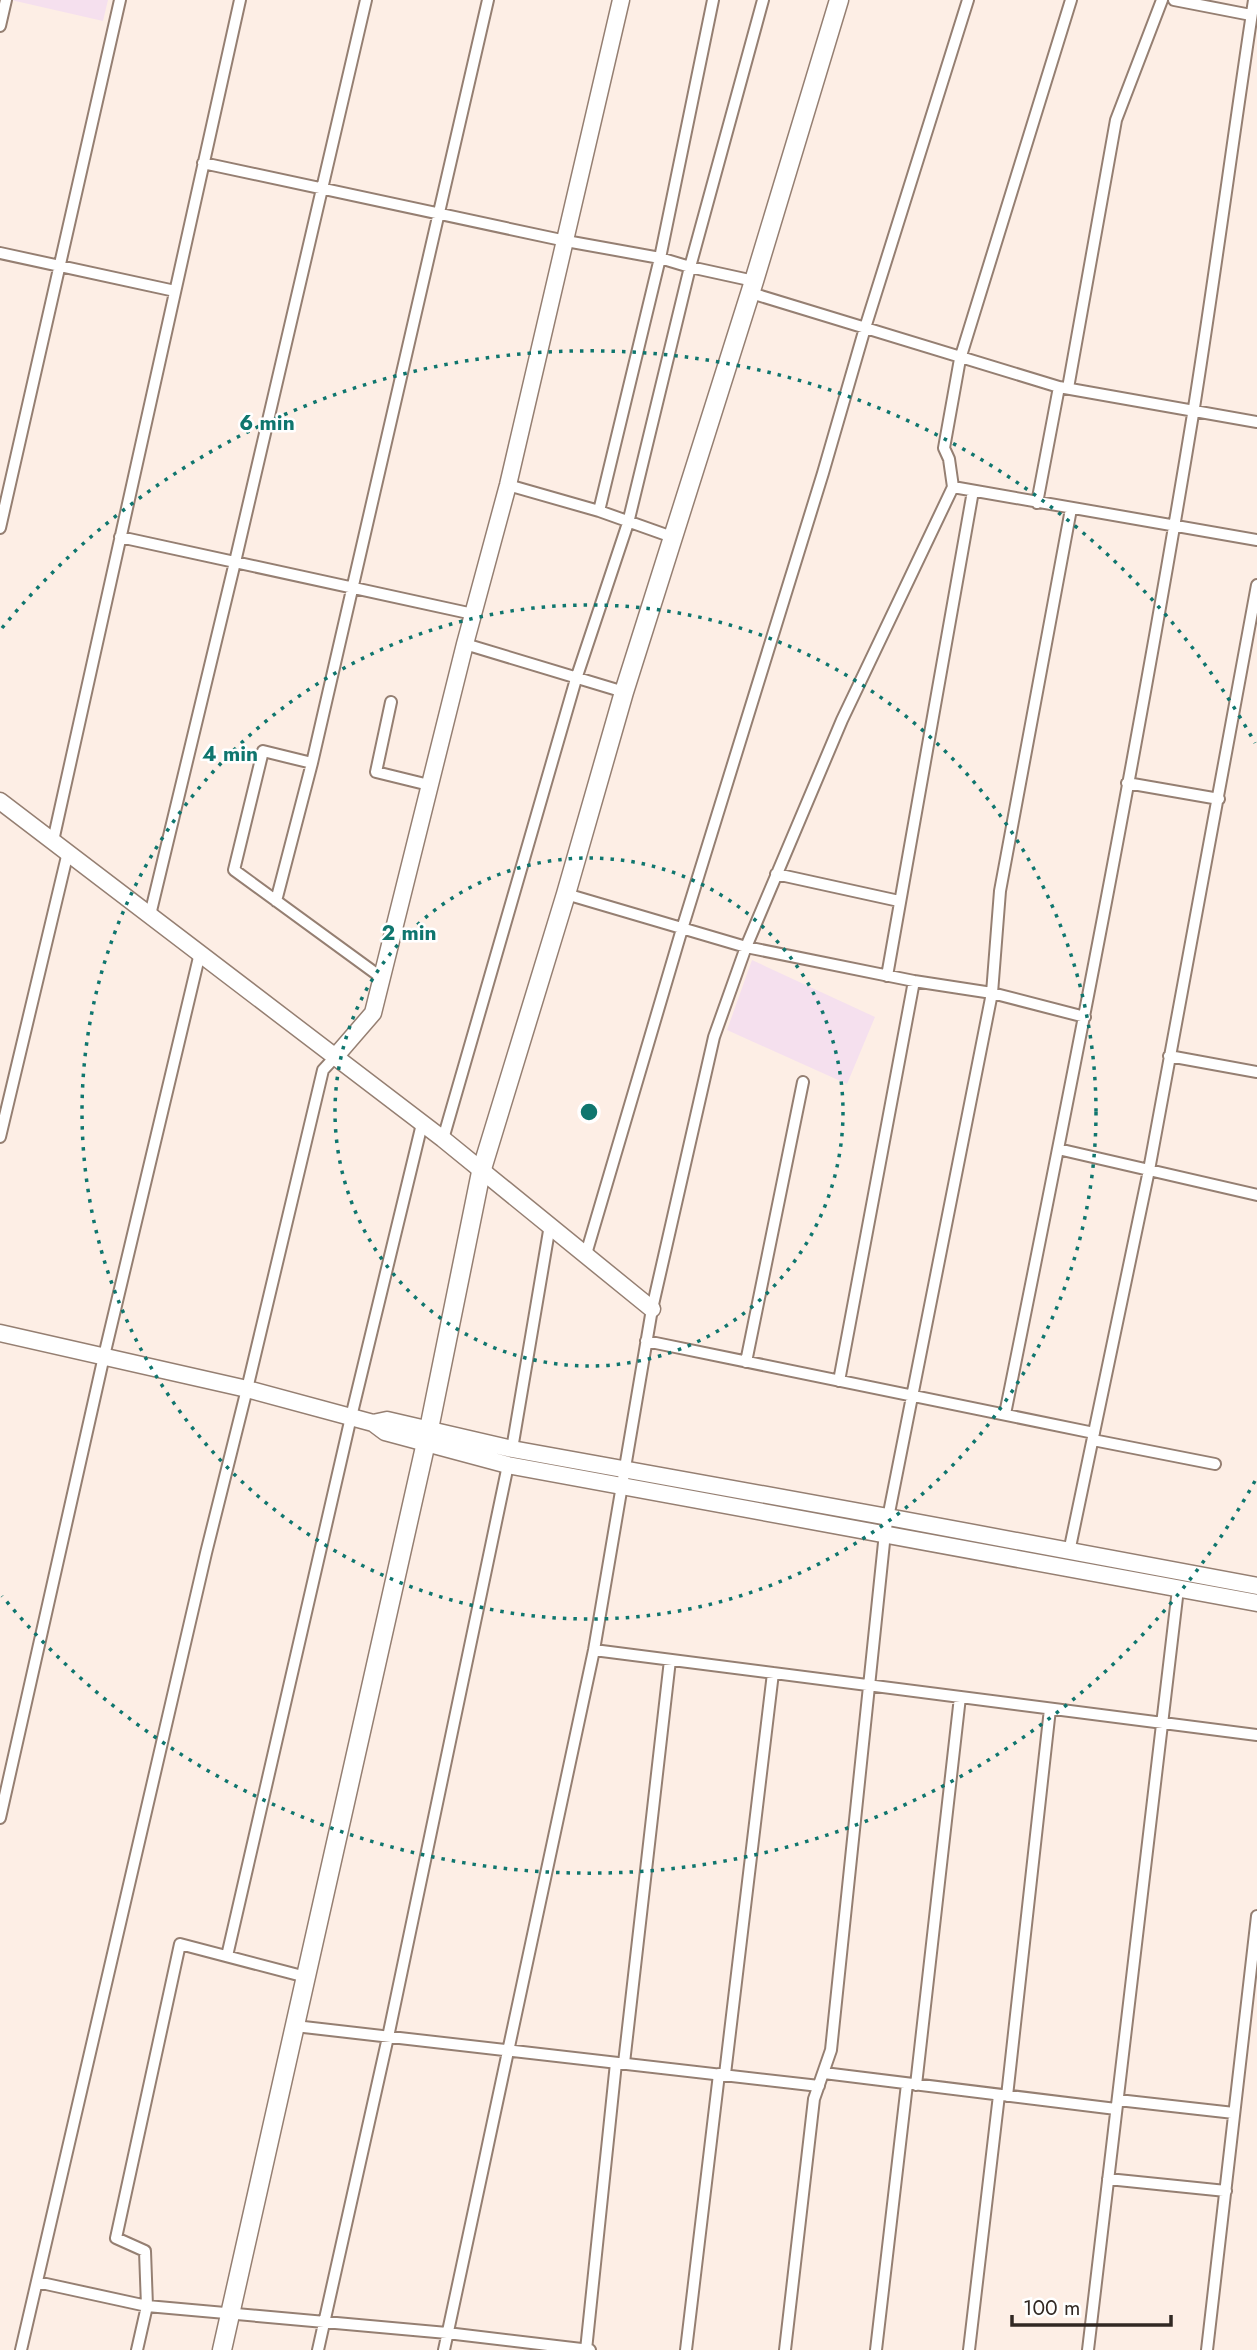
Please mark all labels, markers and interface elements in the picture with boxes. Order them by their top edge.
text: 6 min [239,408,295,438]
text: 4 min [202,739,258,769]
text: 2 min [381,918,437,948]
centre of rings [577,1100,601,1124]
scale bar [1012,2284,1171,2328]
text: 100 m [1023,2293,1080,2323]

